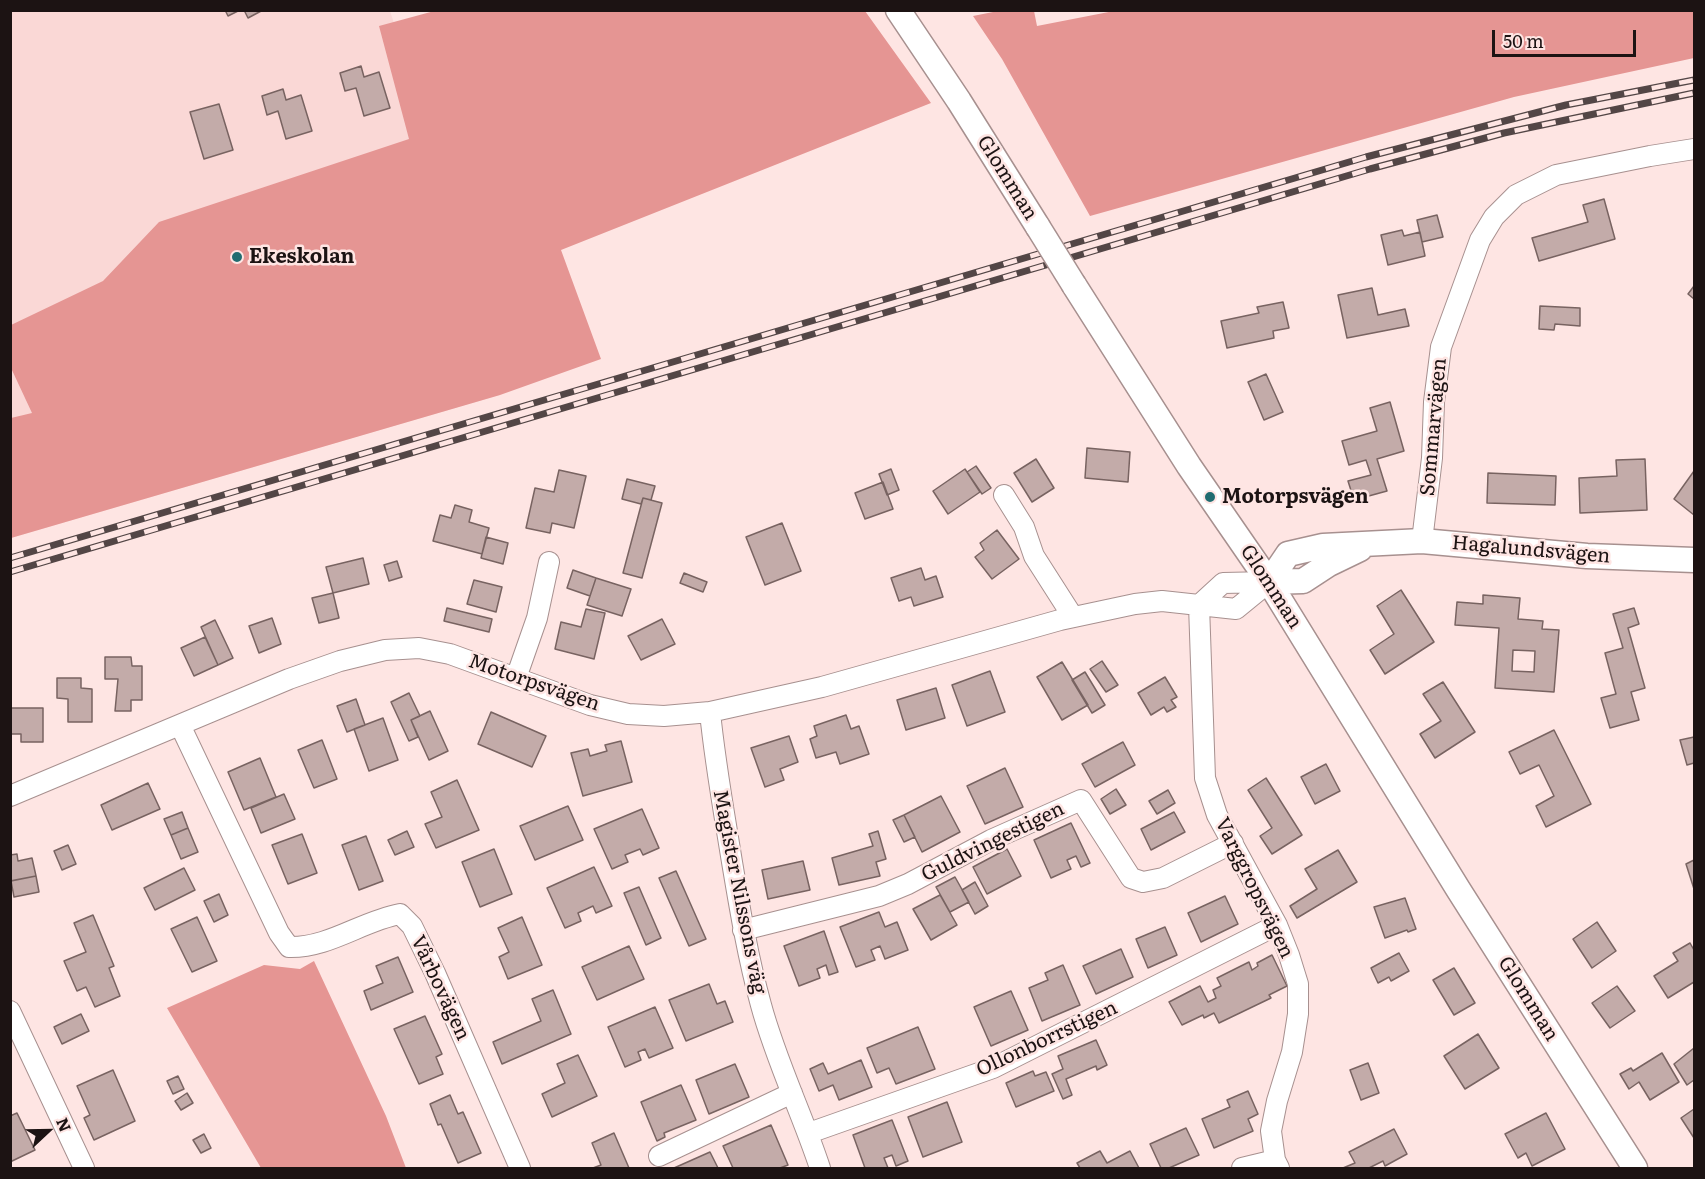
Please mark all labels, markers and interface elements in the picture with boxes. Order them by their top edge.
scale bar [1495,18,1639,56]
text: 50 m [1503,27,1544,54]
street label: Glomman [972,131,1042,225]
place label: Ekeskolan [249,245,354,269]
marker: Ekeskolan [230,250,244,264]
street label: Sommarvägen [1416,357,1452,497]
place label: Motorpsvägen [1222,485,1369,509]
marker: Motorpsvägen [1203,490,1217,504]
street label: Hagalundsvägen [1451,531,1611,569]
street label: Glomman [1235,540,1307,634]
street label: Motorpsvägen [465,649,603,717]
street label: Magister Nilssons väg [707,788,771,996]
street label: Guldvingestigen [918,797,1068,887]
street label: Varggropsvägen [1209,814,1299,962]
street label: Vårbovägen [405,932,475,1044]
street label: Glomman [1493,952,1563,1046]
street label: Ollonborrstigen [973,996,1121,1082]
north arrow [18,1101,78,1161]
text: N [51,1114,78,1135]

